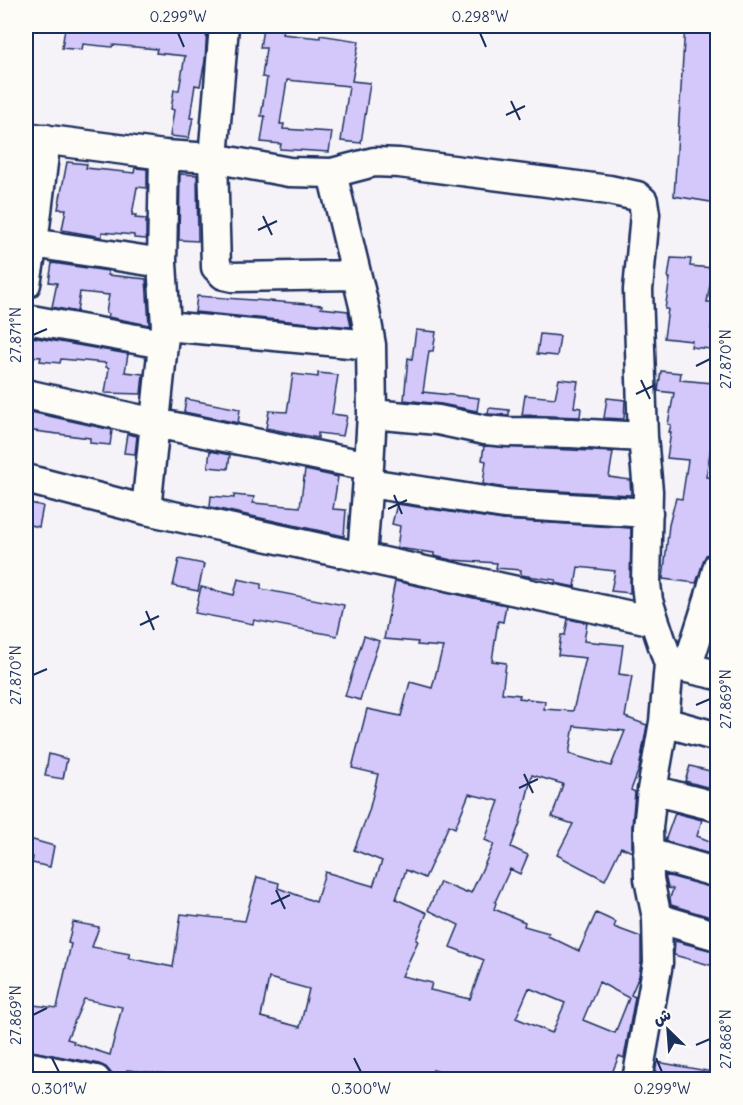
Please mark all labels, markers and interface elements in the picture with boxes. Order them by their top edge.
text: 0.299°W [149,7,207,26]
text: 0.298°W [451,7,509,26]
text: 27.871°N [6,307,25,363]
text: 27.870°N [716,329,735,389]
text: 27.870°N [6,645,25,705]
text: 27.869°N [716,669,735,729]
text: 27.869°N [6,985,25,1045]
north arrow [638,1000,698,1060]
text: ش [649,1004,674,1029]
text: 27.868°N [716,1009,735,1069]
text: 0.301°W [31,1079,87,1098]
text: 0.300°W [331,1079,391,1098]
text: 0.299°W [633,1079,691,1098]

